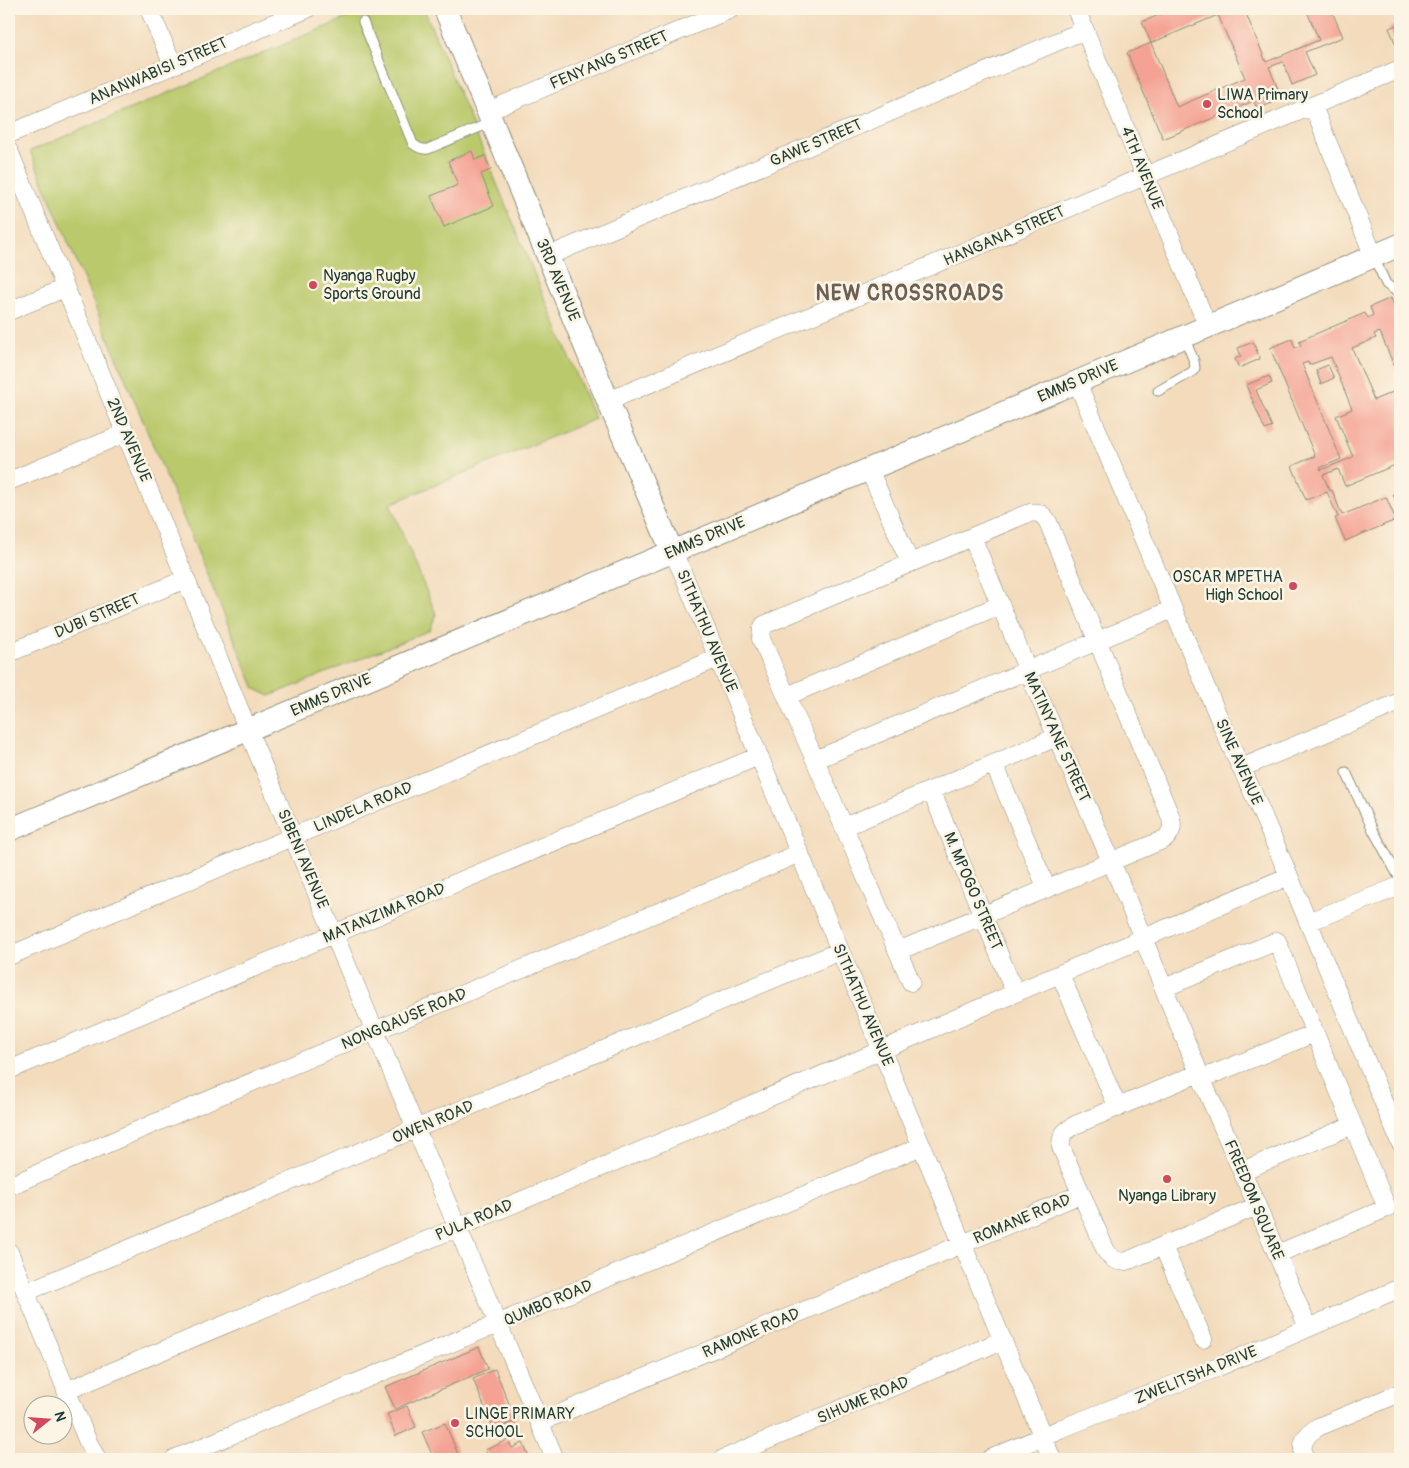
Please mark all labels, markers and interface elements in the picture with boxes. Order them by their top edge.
street label: FENYANG STREET [547,26,671,94]
street label: ANANWABISI STREET [86,33,231,109]
place label: LIWA Primary School [1217,85,1308,123]
marker: LIWA Primary School [1201,98,1213,110]
street label: GAWE STREET [767,115,865,171]
street label: 4TH AVENUE [1116,123,1168,213]
street label: HANGANA STREET [940,201,1068,271]
street label: 3RD AVENUE [532,236,584,324]
place label: Nyanga Rugby Sports Ground [323,266,421,304]
marker: Nyanga Rugby Sports Ground [307,279,319,291]
district label: NEW CROSSROADS [815,280,1005,307]
street label: EMMS DRIVE [1035,355,1121,407]
street label: 2ND AVENUE [102,395,156,485]
street label: EMMS DRIVE [662,512,748,564]
street label: SITHATHU AVENUE [672,567,742,695]
place label: OSCAR MPETHA High School [1172,567,1283,605]
marker: OSCAR MPETHA High School [1287,580,1299,592]
street label: DUBI STREET [51,589,143,643]
street label: EMMS DRIVE [288,669,374,721]
street label: MATINYANE STREET [1019,669,1095,805]
street label: SINE AVENUE [1211,716,1267,808]
street label: LINDELA ROAD [311,777,415,837]
street label: SIBENI AVENUE [273,806,333,912]
street label: M. MPOGO STREET [939,829,1007,953]
street label: MATANZIMA ROAD [320,878,448,948]
street label: SITHATHU AVENUE [828,941,898,1069]
street label: NONGQAUSE ROAD [338,984,470,1054]
street label: OWEN ROAD [389,1096,477,1148]
street label: FREEDOM SQUARE [1220,1137,1288,1263]
marker: Nyanga Library [1161,1173,1173,1185]
place label: Nyanga Library [1118,1186,1216,1206]
street label: ROMANE ROAD [970,1190,1074,1248]
street label: PULA ROAD [432,1195,516,1245]
street label: QUMBO ROAD [501,1275,595,1331]
street label: RAMONE ROAD [699,1304,803,1362]
street label: ZWELITSHA DRIVE [1132,1341,1260,1409]
street label: SIHUME ROAD [814,1372,912,1428]
north arrow [22,1396,72,1446]
place label: LINGE PRIMARY SCHOOL [465,1404,575,1442]
text: N [50,1409,69,1423]
marker: LINGE PRIMARY SCHOOL [449,1417,461,1429]

